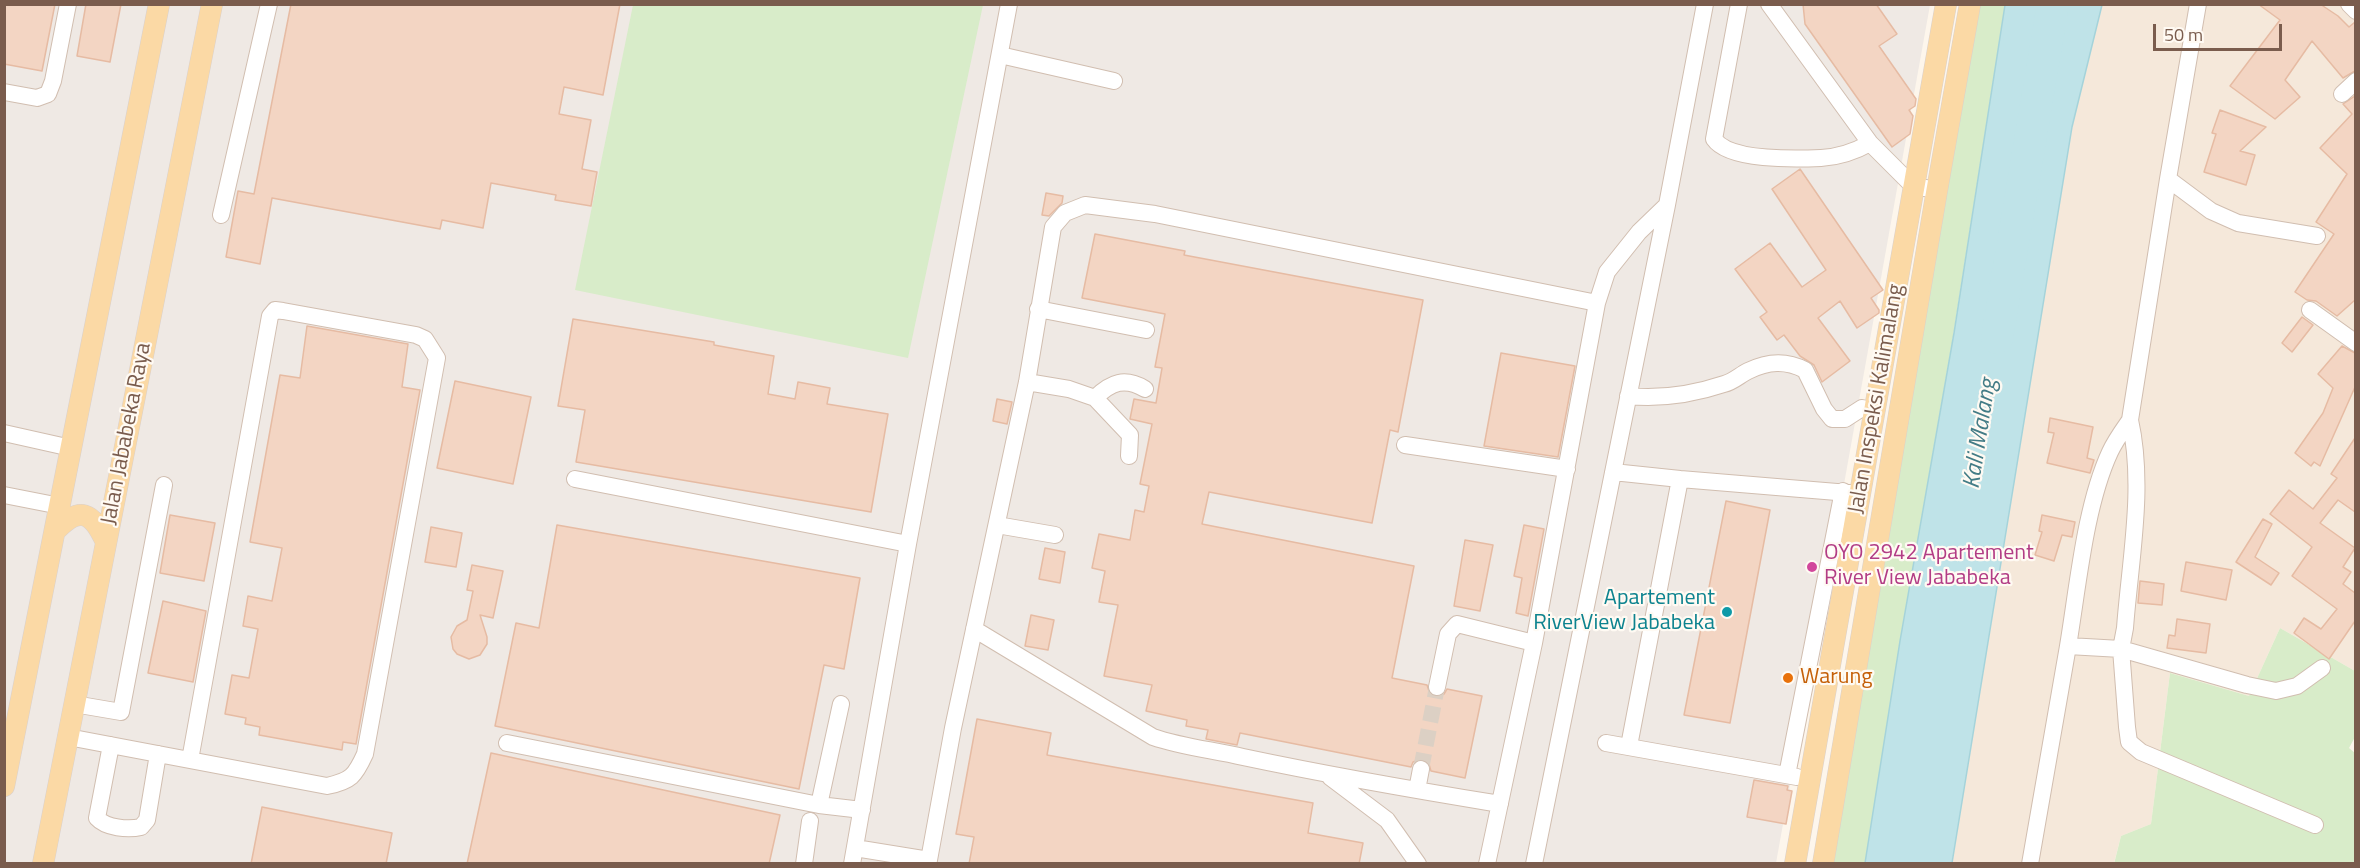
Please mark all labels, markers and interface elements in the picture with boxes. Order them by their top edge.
scale bar [2156,12,2285,50]
text: 50 m [2164,21,2203,48]
street label: Jalan Inspeksi Kalimalang [1844,282,1910,516]
street label: Jalan Jababeka Raya [96,341,158,527]
water label: Kali Malang [1958,377,2004,491]
place label: OYO 2942 Apartement River View Jababeka [1824,541,2034,592]
marker: OYO 2942 Apartement River View Jababeka [1805,560,1819,574]
place label: Apartement RiverView Jababeka [1533,586,1715,638]
marker: Apartement RiverView Jababeka [1720,605,1734,619]
place label: Warung [1800,665,1873,691]
marker: Warung [1781,671,1795,685]

